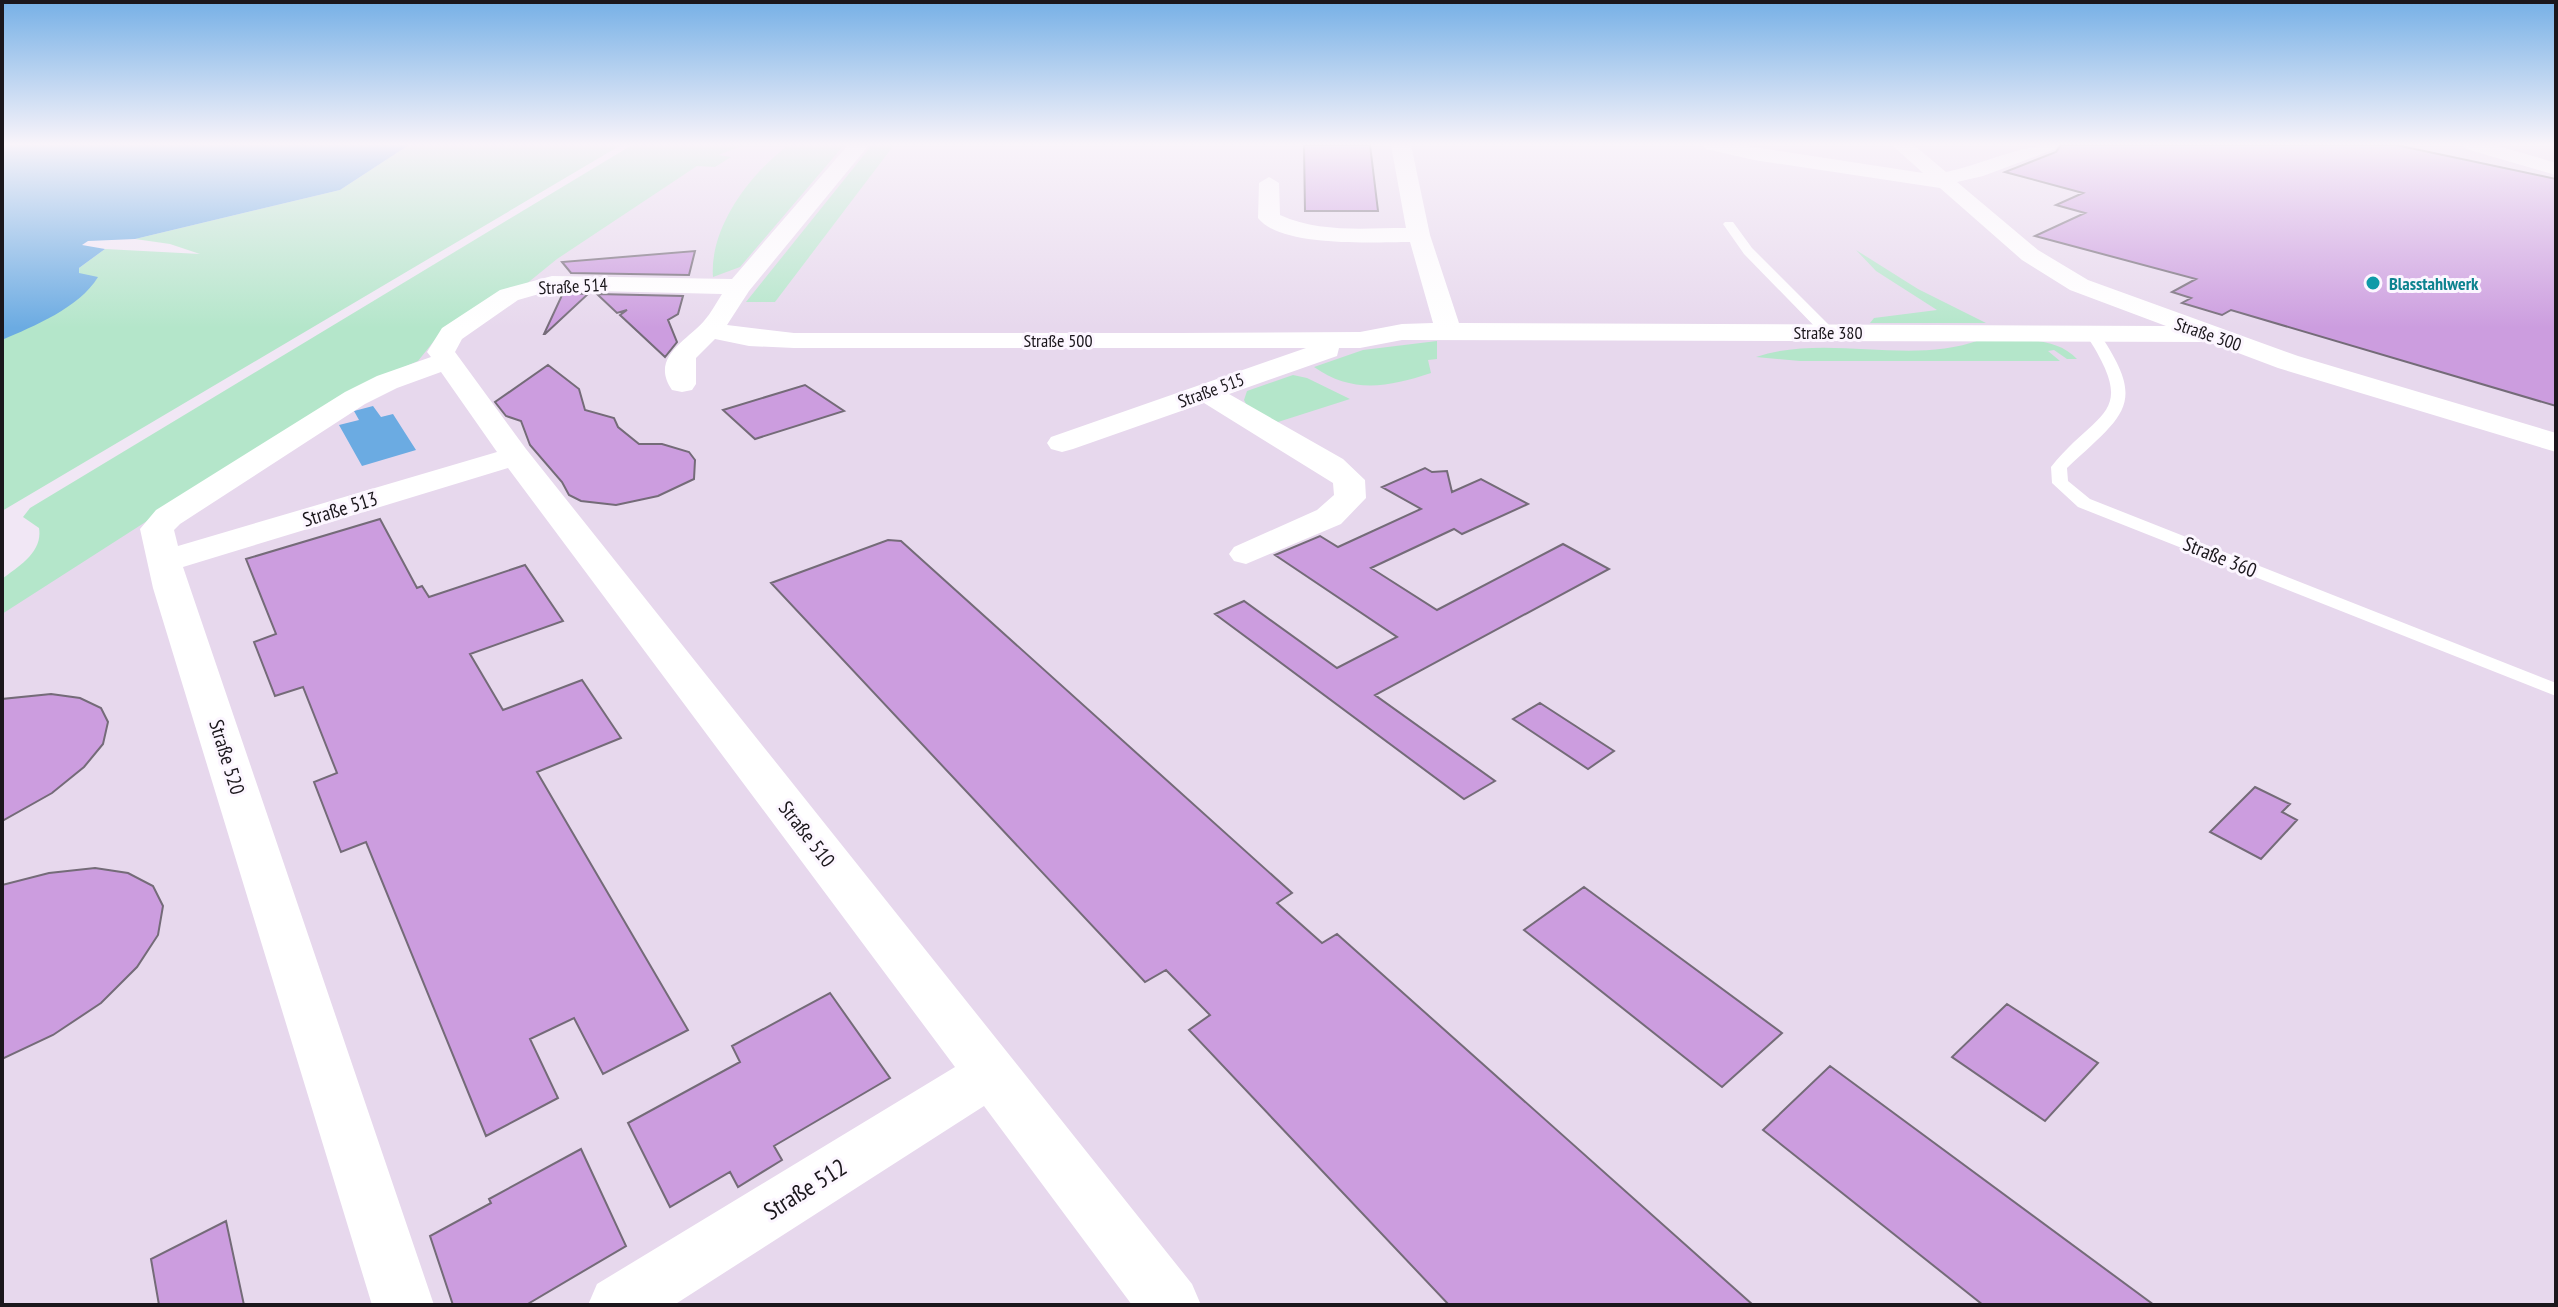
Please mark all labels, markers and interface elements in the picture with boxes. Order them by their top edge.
place label: Blasstahlwerk [2389,272,2479,295]
street label: Straße 514 [538,273,608,299]
marker: Blasstahlwerk [2364,274,2382,292]
street label: Straße 300 [2172,312,2244,356]
street label: Straße 380 [1793,321,1863,344]
street label: Straße 500 [1023,329,1093,352]
street label: Straße 515 [1175,367,1247,413]
street label: Straße 513 [299,485,381,533]
street label: Straße 360 [2180,531,2260,583]
street label: Straße 520 [203,716,251,798]
street label: Straße 510 [773,796,841,872]
street label: Straße 512 [758,1151,852,1227]

